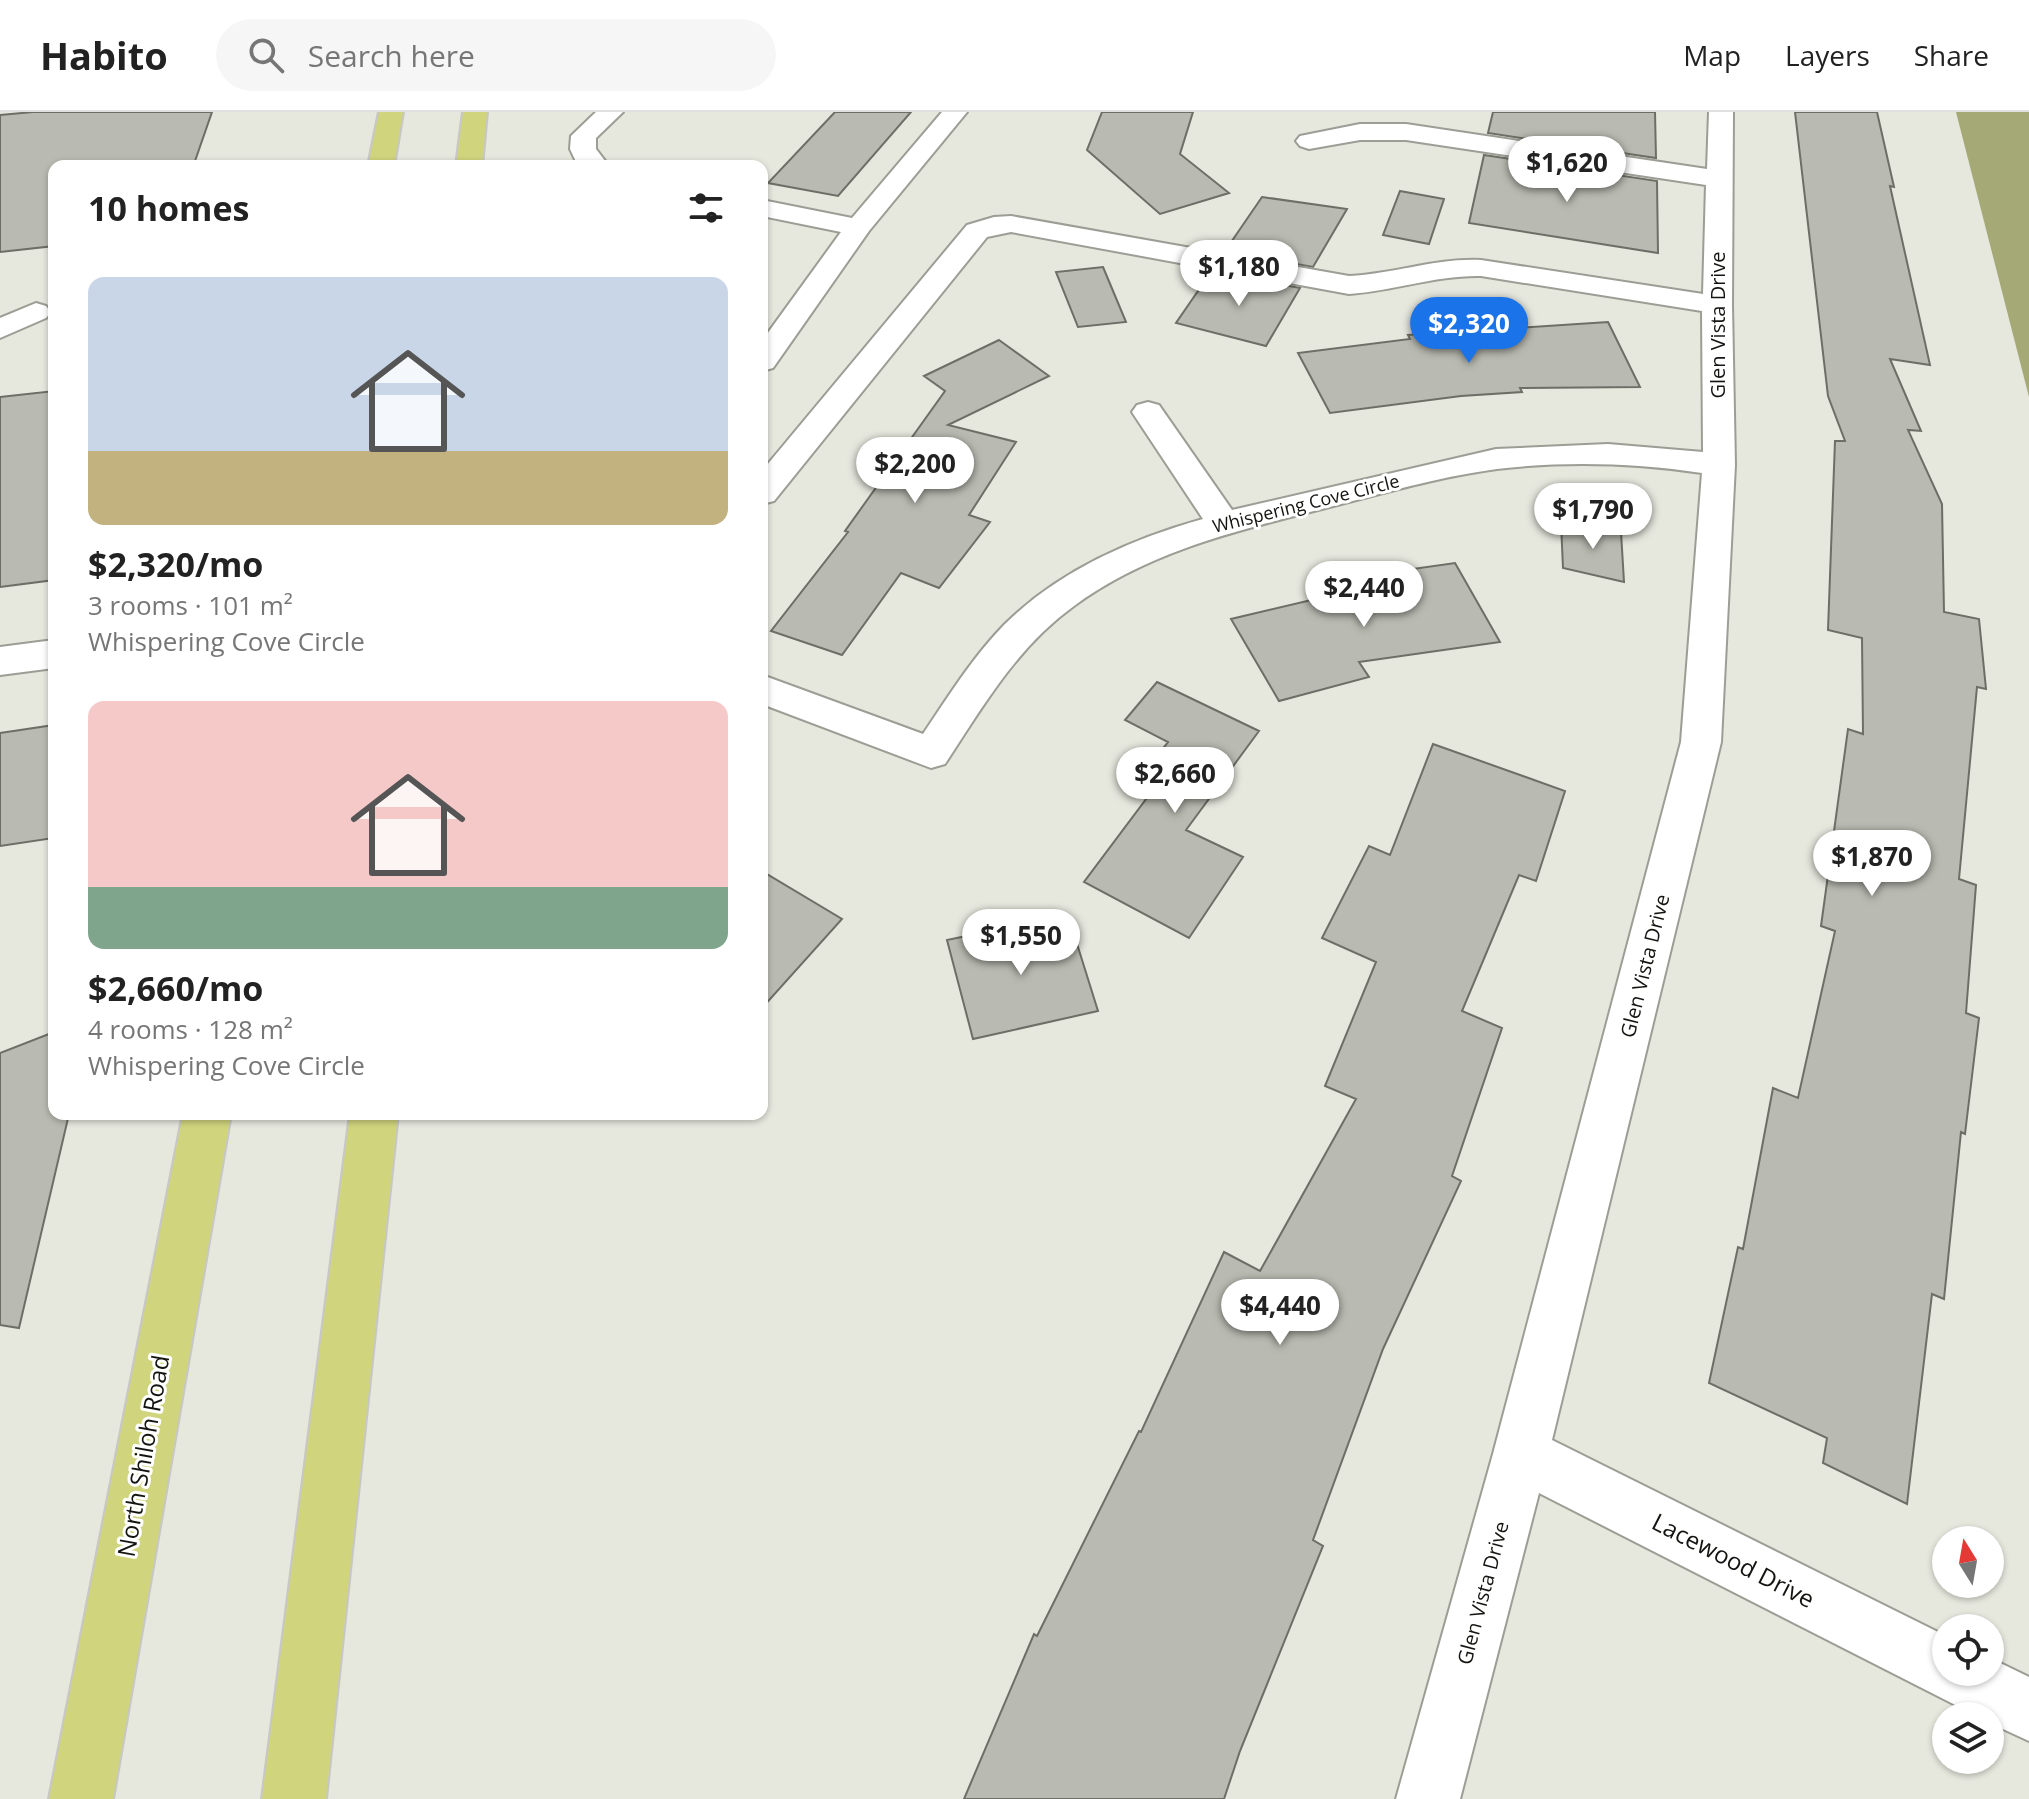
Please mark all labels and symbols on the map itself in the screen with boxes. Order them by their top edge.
pin: $1,620 [1502,136,1632,204]
pin: $1,180 [1174,240,1304,308]
street label: Glen Vista Drive [1704,251,1731,399]
pin: $2,320 [1404,297,1534,365]
pin: $2,200 [850,437,980,505]
street label: Whispering Cove Circle [1210,468,1402,538]
pin: $1,790 [1528,483,1658,551]
pin: $2,440 [1299,561,1429,629]
pin: $2,660 [1110,747,1240,815]
pin: $1,870 [1807,830,1937,898]
street label: Glen Vista Drive [1614,891,1675,1041]
pin: $1,550 [956,909,1086,977]
pin: $4,440 [1215,1279,1345,1347]
street label: North Shiloh Road [109,1352,177,1559]
street label: Lacewood Drive [1647,1505,1820,1615]
street label: Glen Vista Drive [1450,1518,1515,1667]
north arrow [1932,1526,2004,1598]

